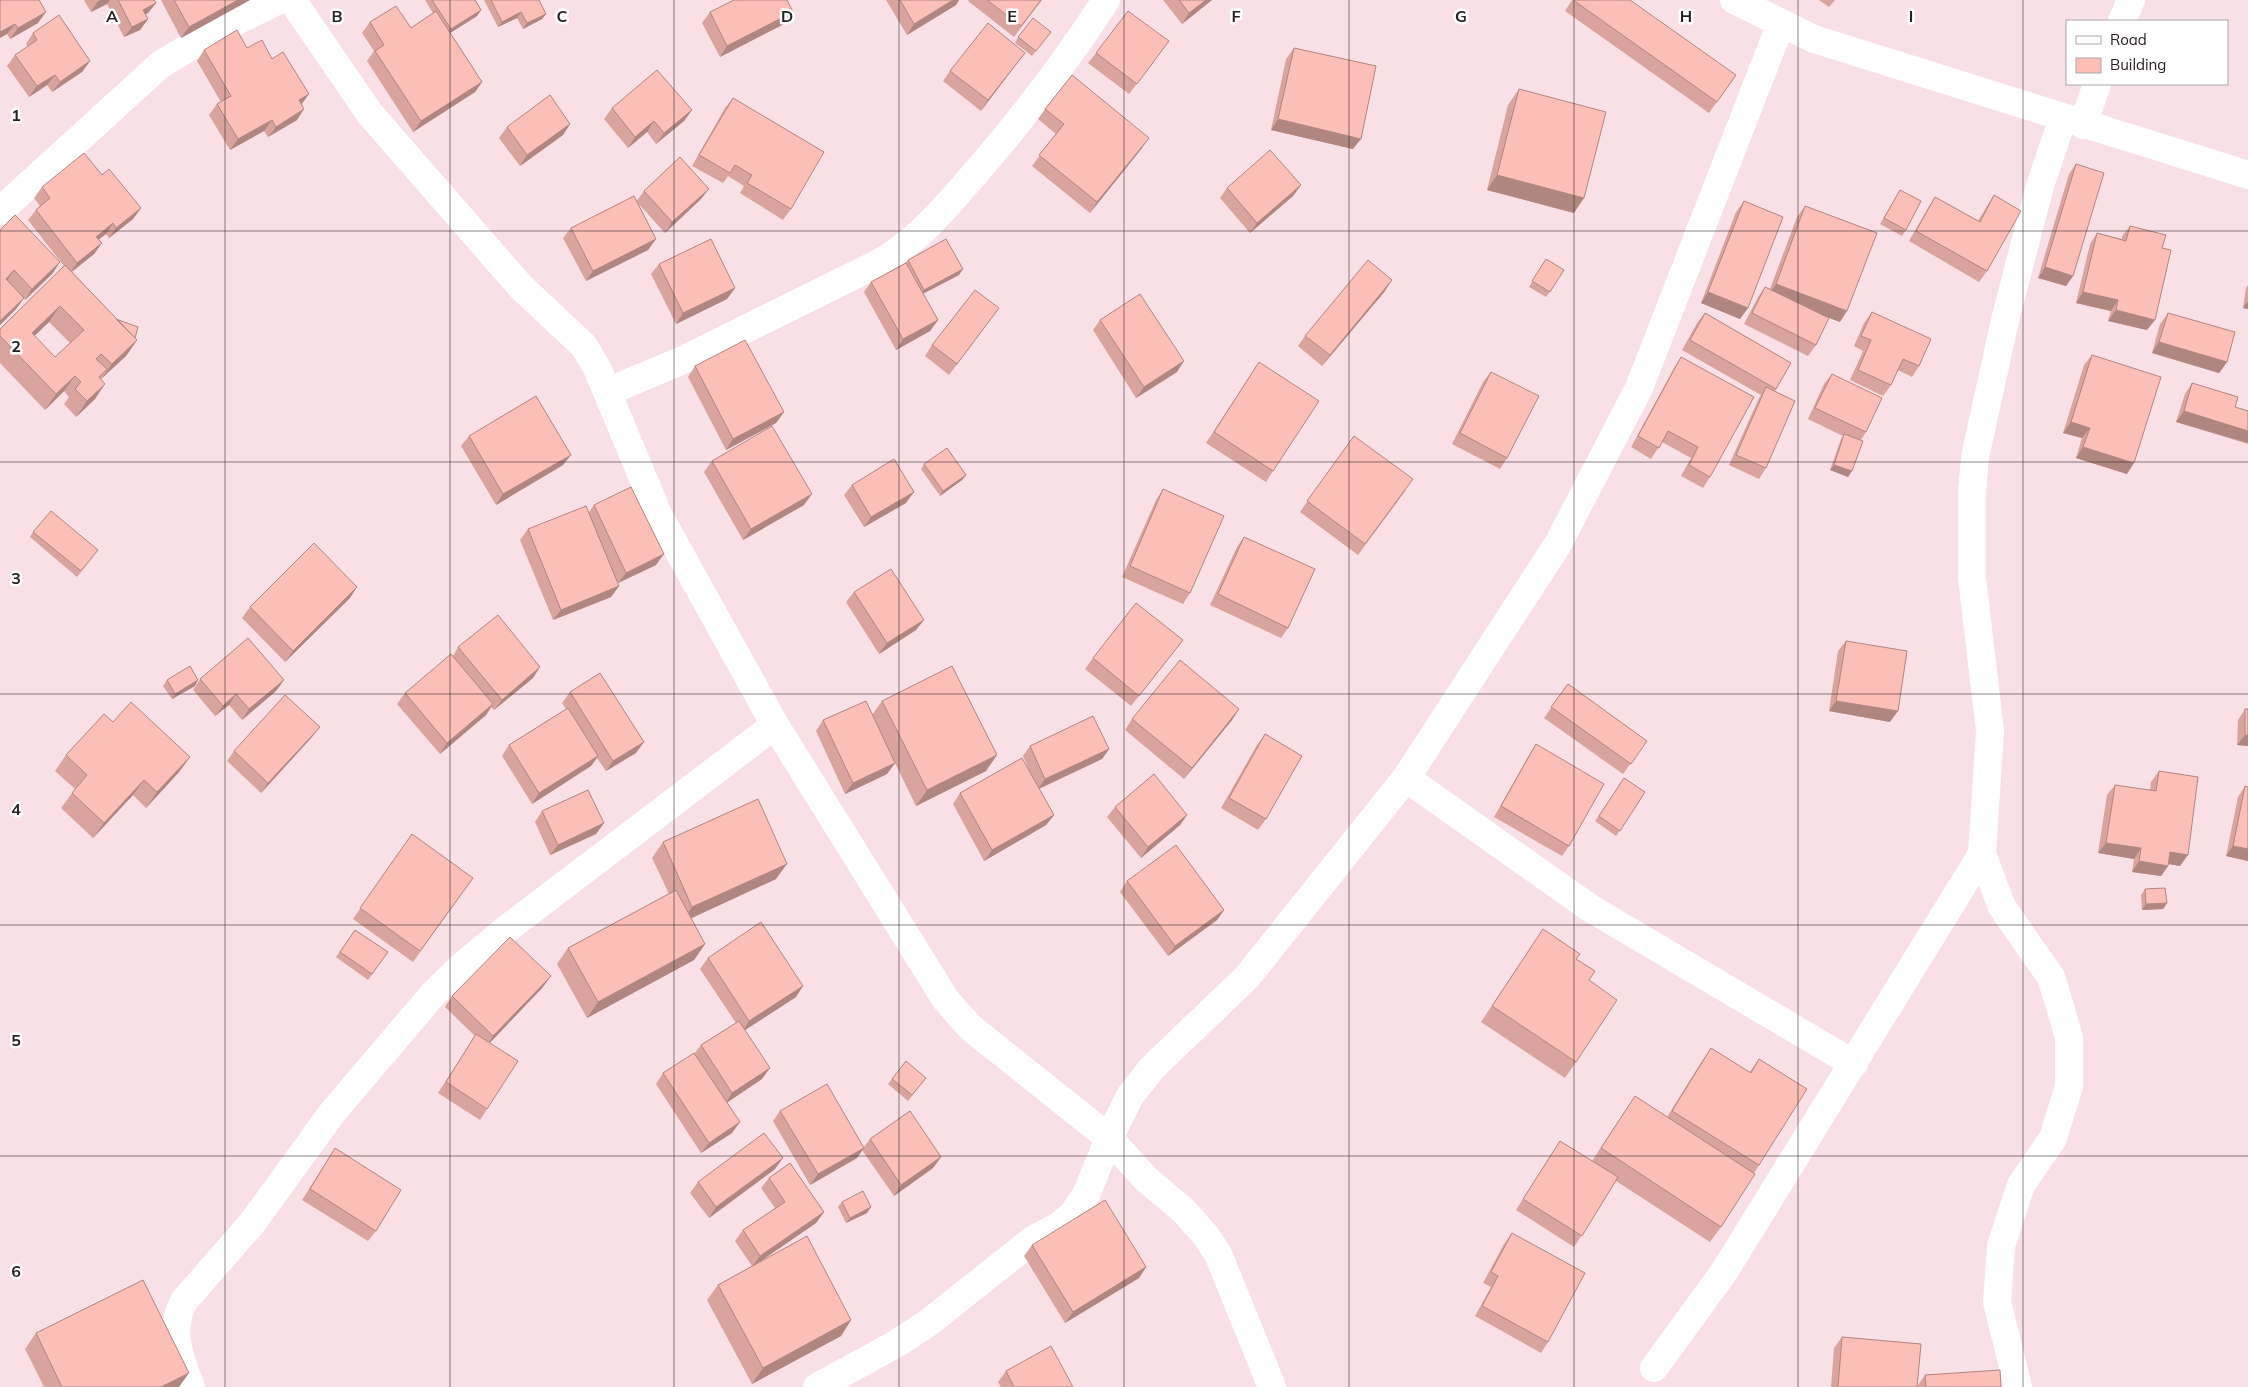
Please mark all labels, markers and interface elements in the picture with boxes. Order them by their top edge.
text: A [106,6,118,26]
text: B [331,6,343,26]
text: C [557,6,568,26]
text: D [781,6,793,26]
text: E [1007,6,1017,26]
text: F [1231,6,1241,26]
text: G [1455,6,1467,26]
text: H [1680,6,1692,26]
text: I [1909,6,1913,26]
legend [2066,20,2228,85]
text: Road [2110,30,2147,49]
text: Building [2110,55,2166,74]
text: 1 [11,105,21,125]
text: 2 [11,336,21,356]
text: 3 [11,568,21,588]
text: 4 [11,799,21,819]
text: 5 [11,1030,21,1050]
text: 6 [11,1261,21,1281]

